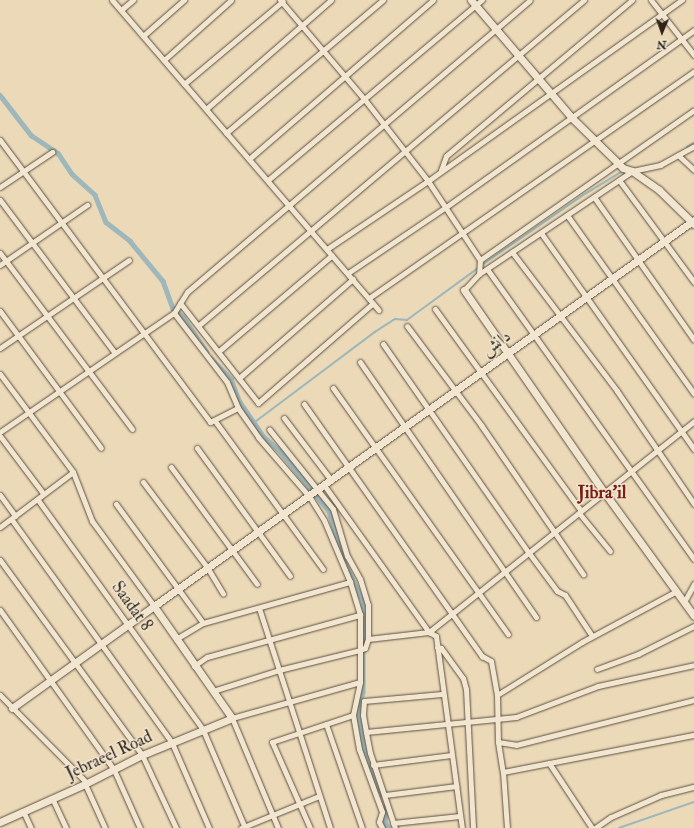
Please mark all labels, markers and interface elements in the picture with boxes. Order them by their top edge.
north arrow [642,12,682,52]
text: N [656,38,667,51]
street label: دانش [477,326,515,360]
district label: Jibra'il [578,482,626,504]
street label: Saadat 8 [107,577,157,635]
street label: Jebraeel Road [63,726,155,784]

